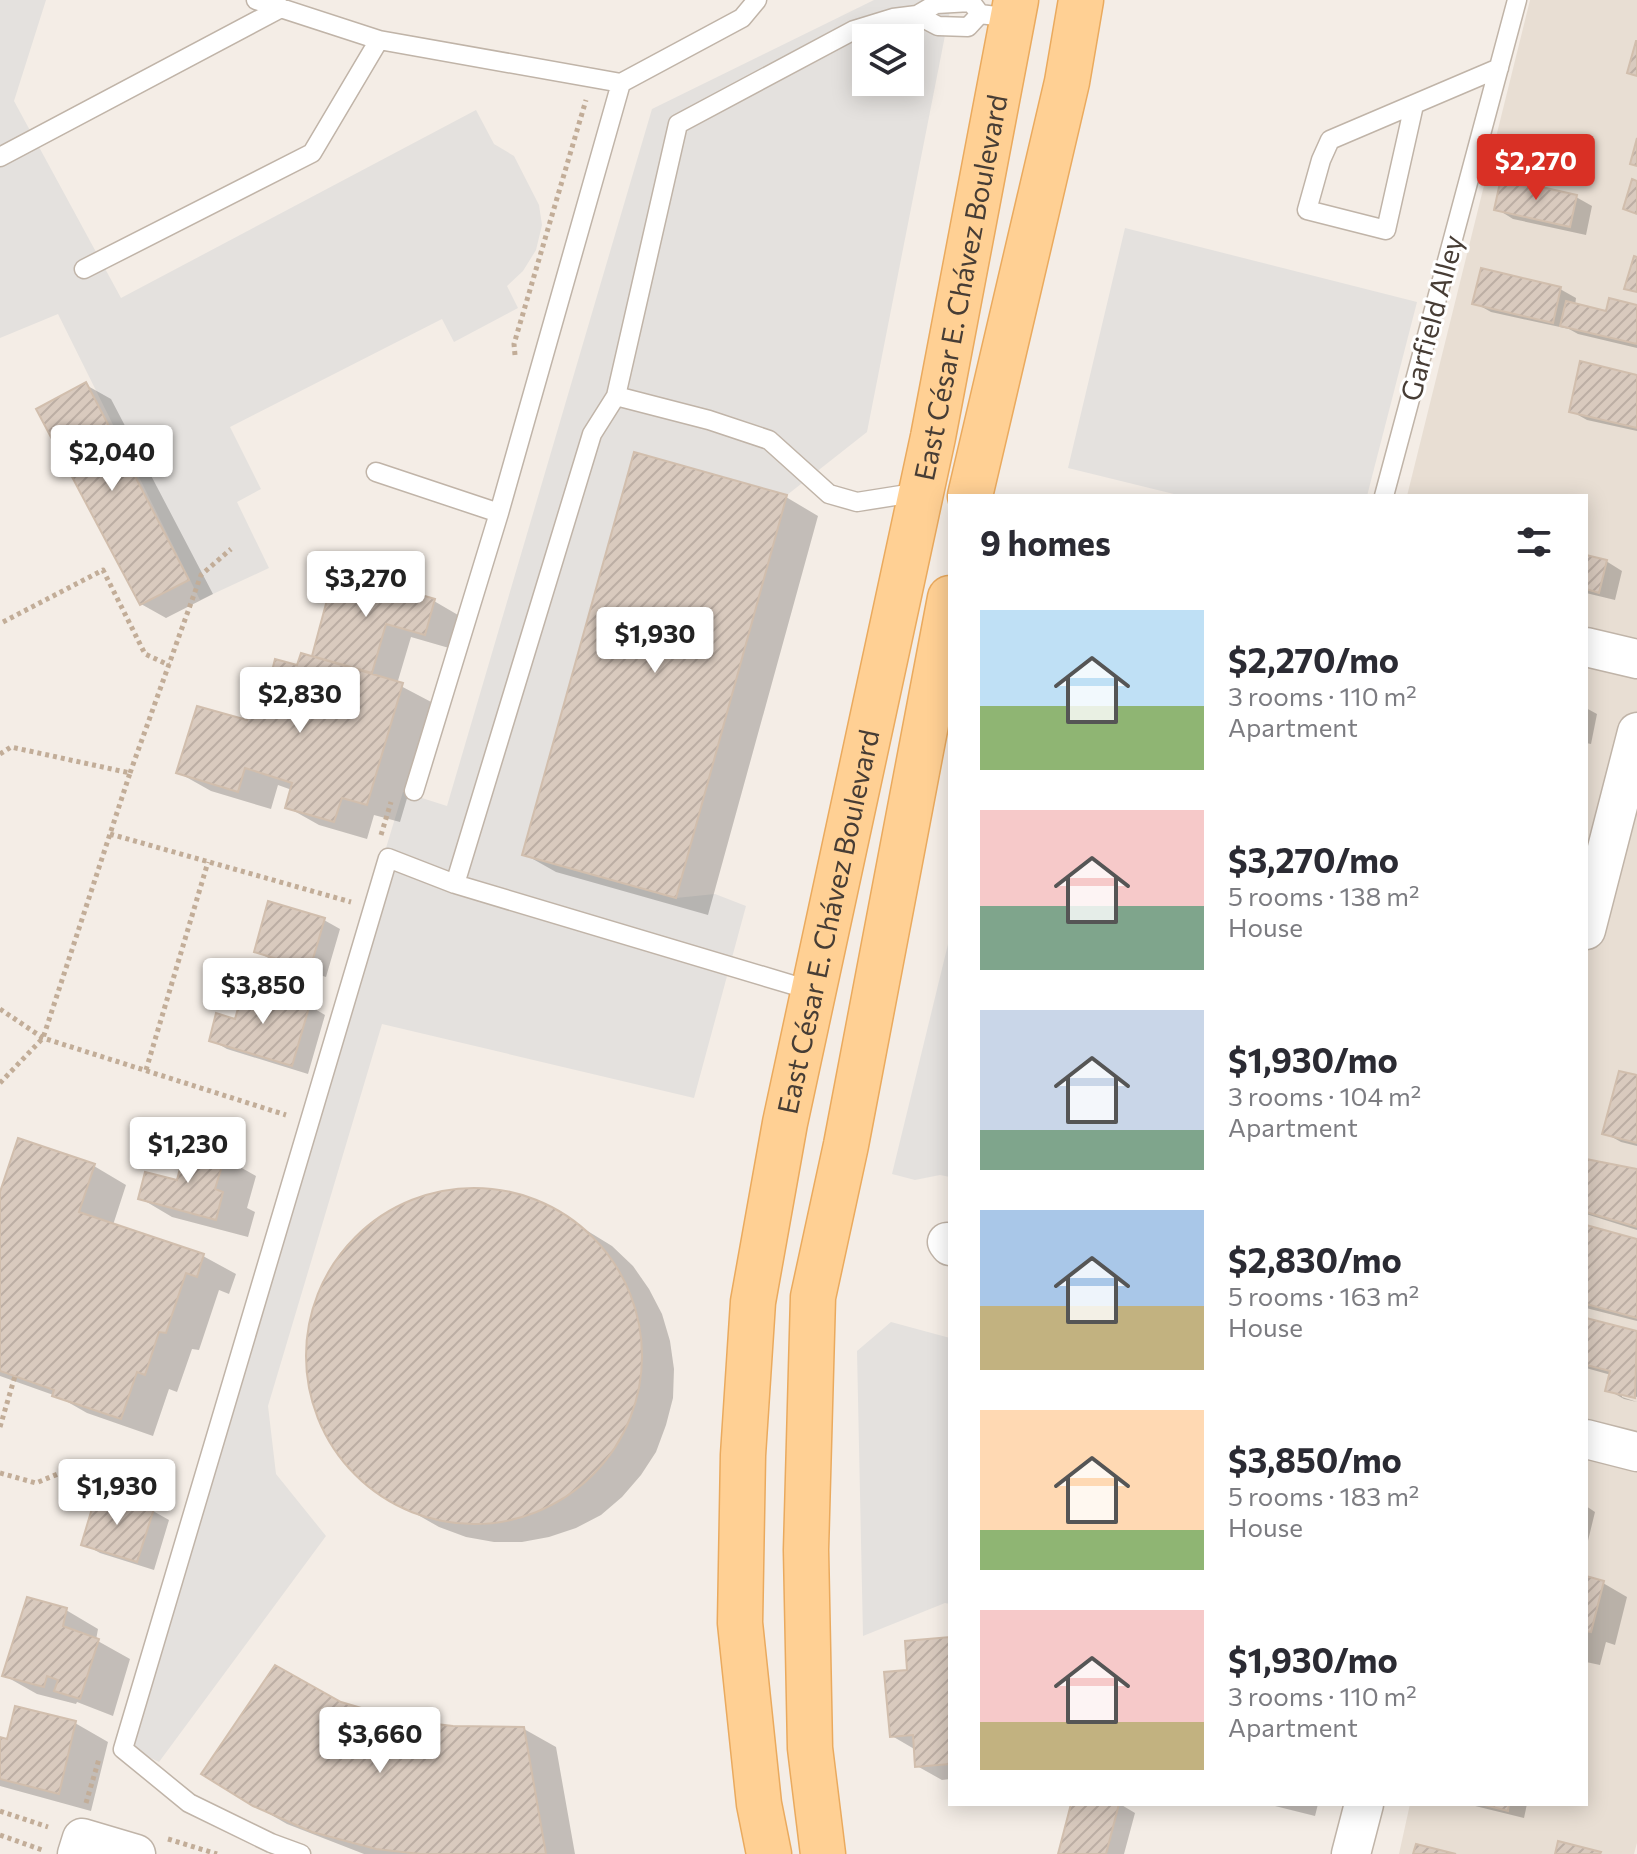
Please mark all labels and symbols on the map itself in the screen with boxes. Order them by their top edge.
street label: East César E. Chávez Boulevard [906,92,1014,484]
pin: $2,270 [1471,134,1601,202]
street label: Garfield Alley [1393,231,1470,404]
pin: $2,040 [47,425,177,493]
pin: $3,270 [301,551,431,619]
pin: $1,930 [590,607,720,675]
pin: $2,830 [235,667,365,735]
street label: East César E. Chávez Boulevard [769,726,885,1117]
pin: $3,850 [198,958,328,1026]
pin: $1,230 [123,1117,253,1185]
pin: $1,930 [52,1459,182,1527]
pin: $3,660 [315,1707,445,1775]

